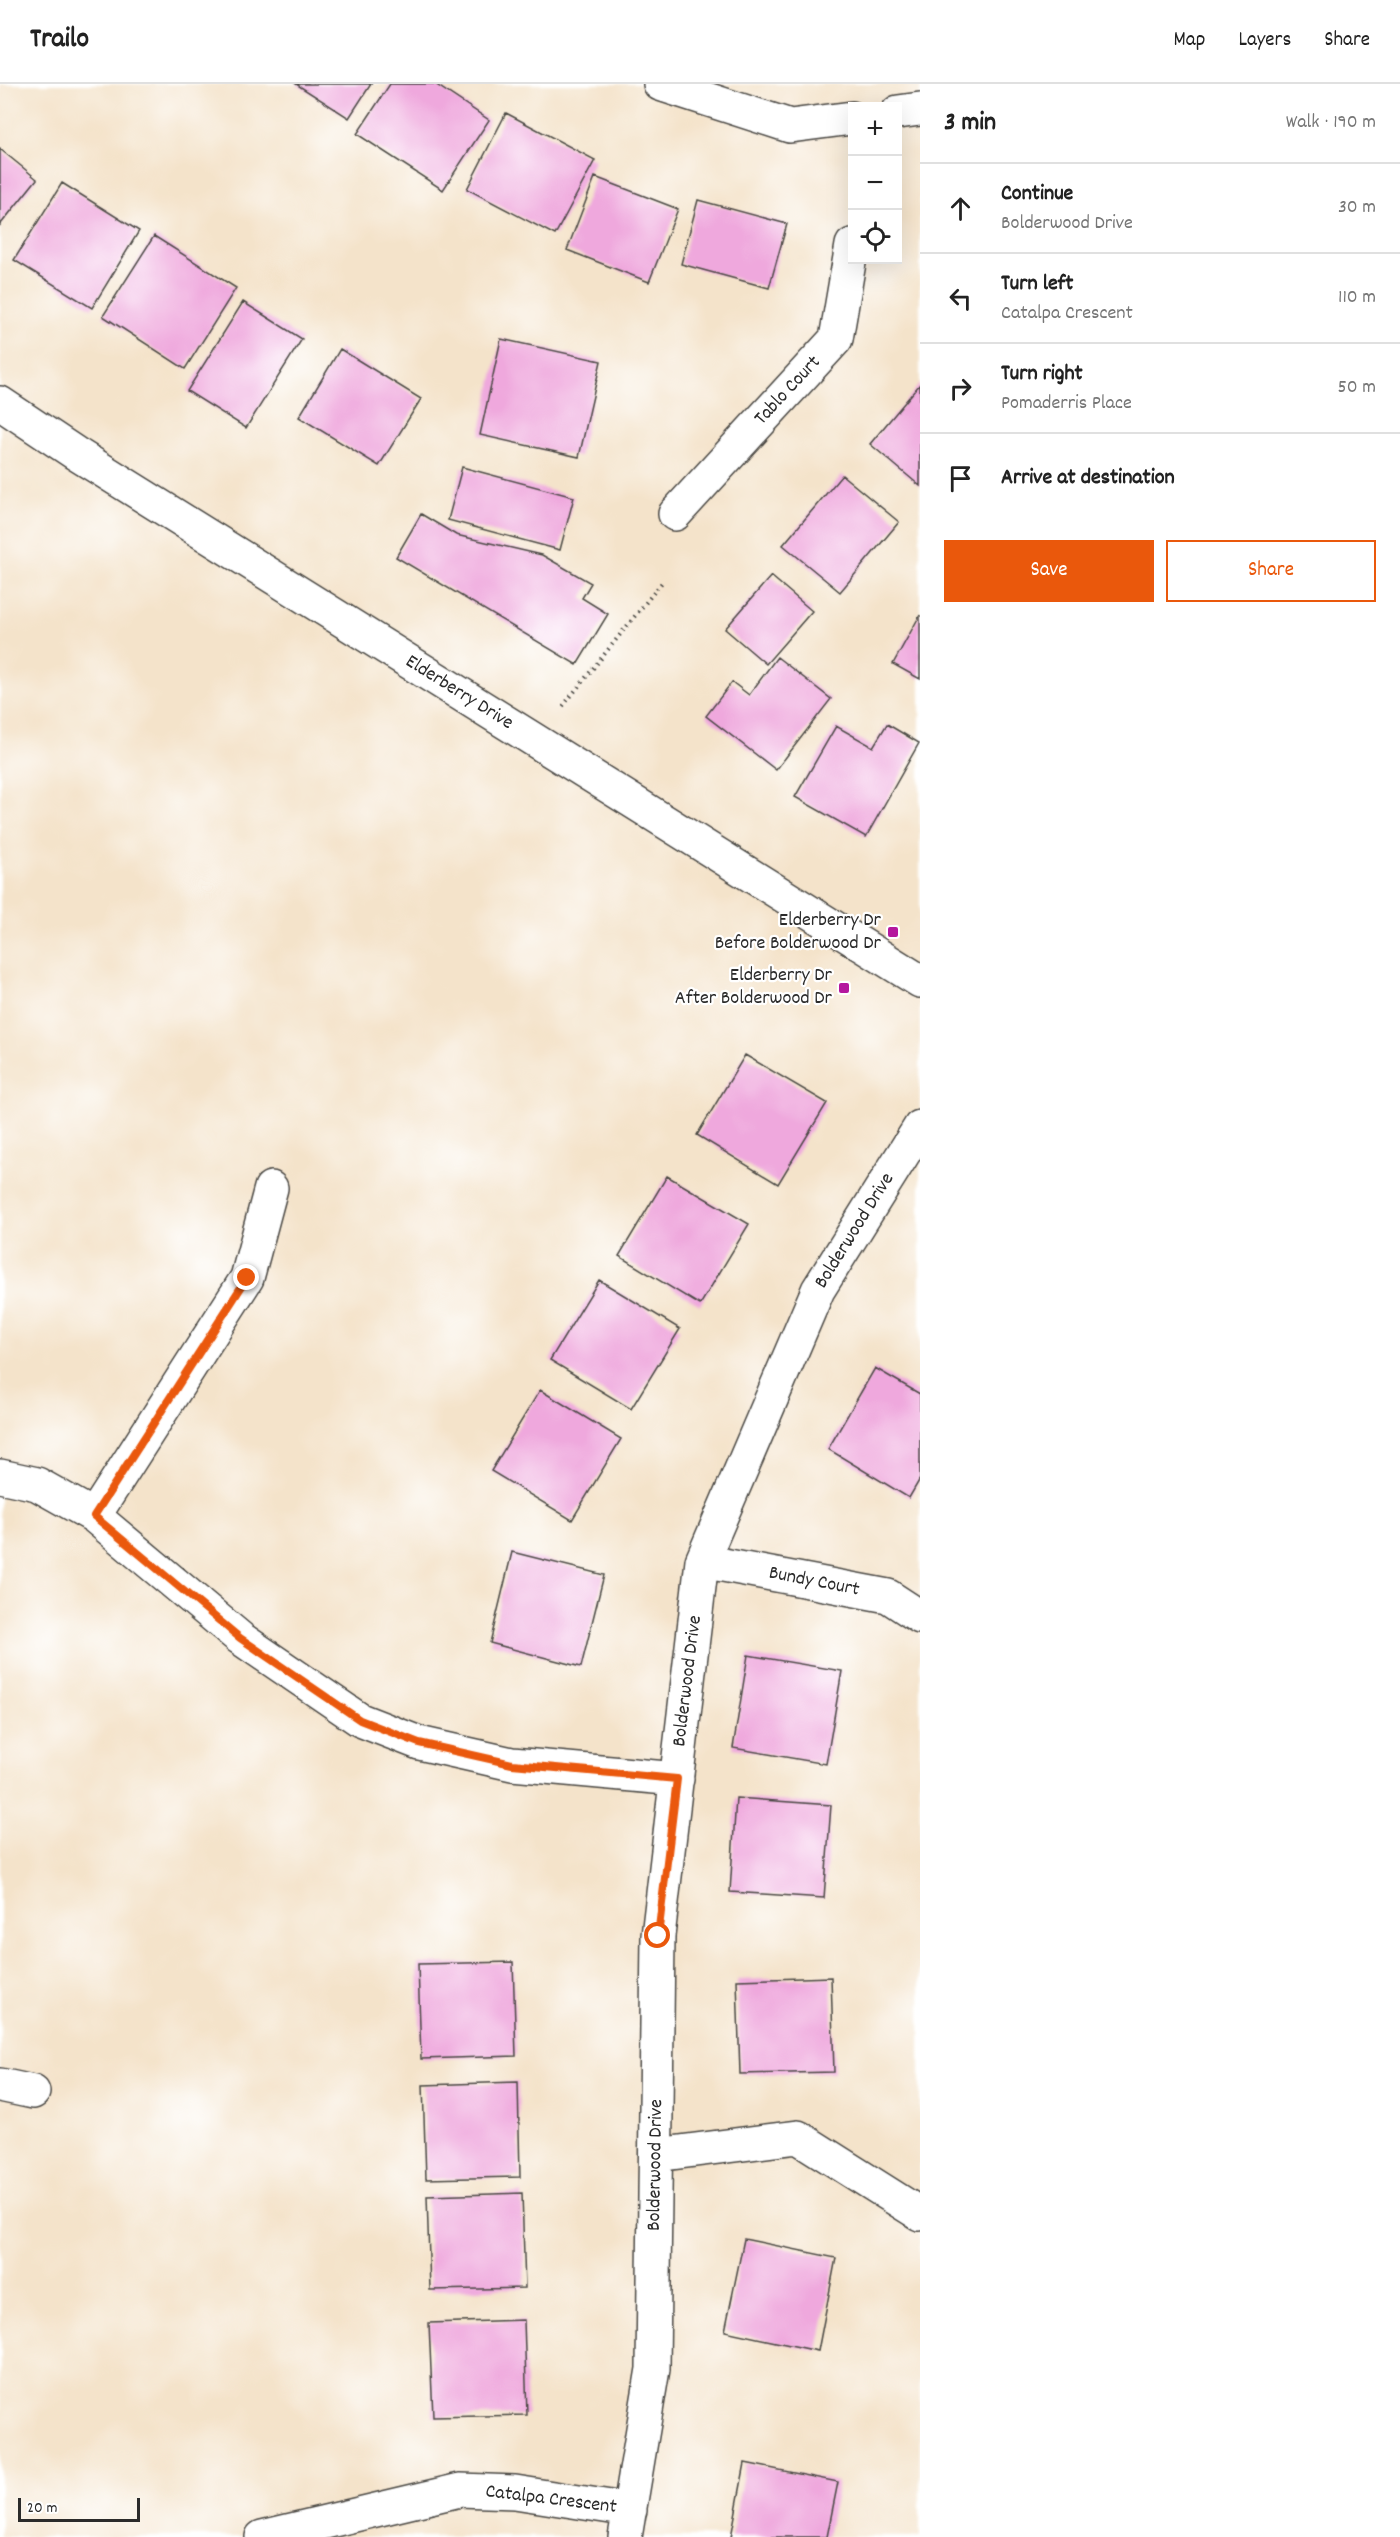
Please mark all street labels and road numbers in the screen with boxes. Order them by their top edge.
street label: Tablo Court [748,350,828,432]
street label: Elderberry Drive [399,649,519,738]
street label: Bolderwood Drive [808,1167,902,1294]
street label: Bundy Court [766,1560,862,1604]
street label: Bolderwood Drive [666,1614,710,1748]
street label: Bolderwood Drive [641,2099,671,2231]
street label: Catalpa Crescent [484,2478,618,2522]

